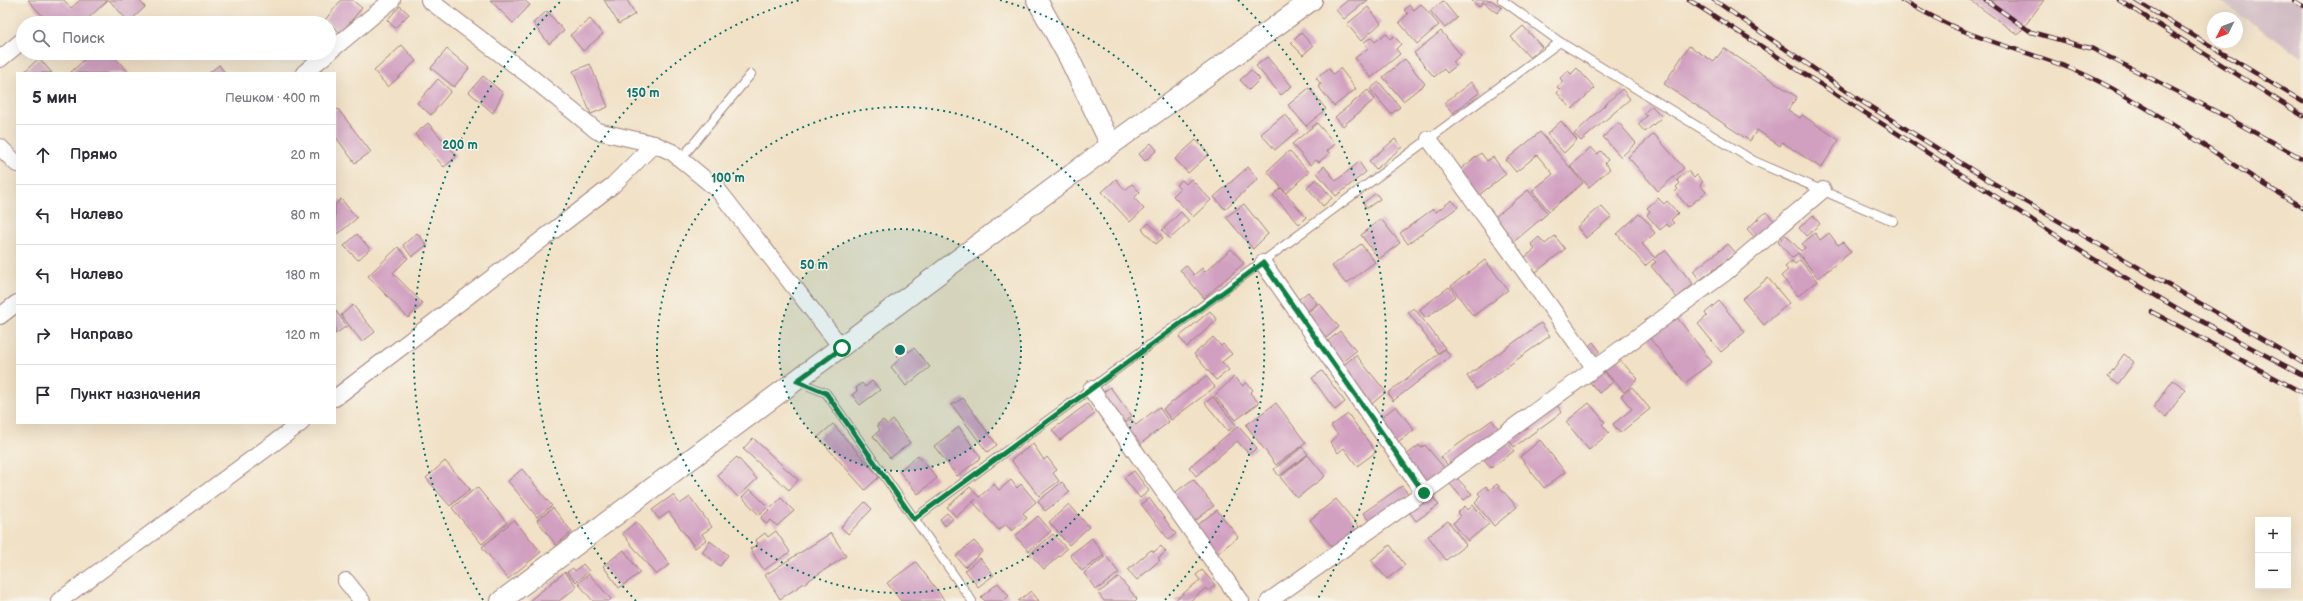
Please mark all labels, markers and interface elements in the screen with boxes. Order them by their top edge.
north arrow [2207,12,2243,48]
search box [16,16,336,60]
icon: search [30,27,52,49]
text: Поиск [62,29,105,48]
text: 150 m [627,86,659,101]
text: 5 мин [32,88,77,108]
text: Пешком · 400 m [225,90,320,106]
text: 200 m [442,138,478,153]
icon: ahead [32,144,54,166]
text: Прямо [70,145,117,164]
text: 20 m [290,147,320,163]
text: 100 m [711,171,745,186]
icon: left [32,204,54,226]
text: Налево [70,205,123,224]
text: 80 m [291,207,320,223]
text: 50 m [800,258,828,273]
icon: left [32,264,54,286]
text: Налево [70,265,123,284]
text: 180 m [285,267,320,283]
icon: right [32,324,54,346]
text: Направо [70,325,133,344]
text: 120 m [285,327,320,343]
route start [833,339,851,357]
centre of rings [893,343,907,357]
icon: arrive [32,384,54,406]
text: Пункт назначения [70,385,201,404]
route end [1415,484,1433,502]
map controls [2255,517,2291,589]
button: + [2255,517,2291,553]
button: − [2255,553,2291,589]

